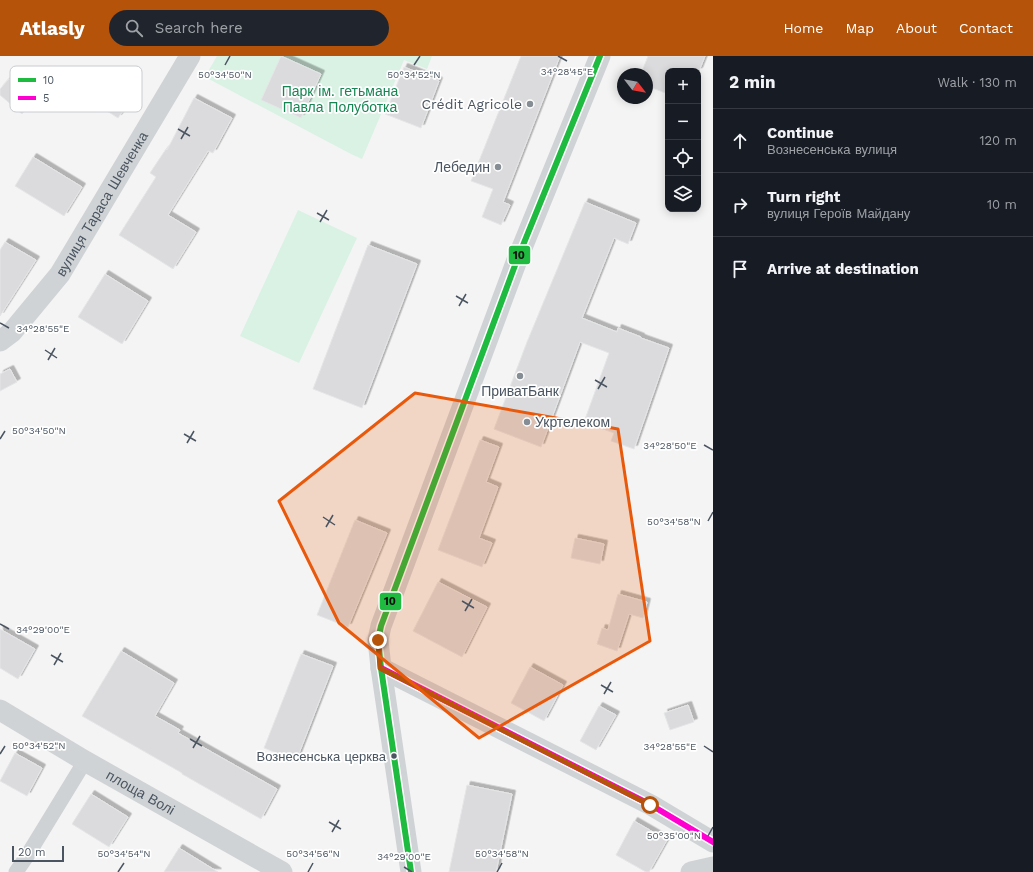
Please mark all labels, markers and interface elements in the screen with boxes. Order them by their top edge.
search box [109,10,389,46]
text: Atlasly [20,17,85,40]
icon: search [123,17,145,39]
text: Search here [155,19,243,37]
text: Home [783,20,823,36]
text: Map [845,20,874,36]
text: About [896,20,937,36]
text: Contact [959,20,1013,36]
legend [10,66,142,112]
text: 34°28'45"E [541,66,593,77]
north arrow [617,68,653,104]
map controls [665,68,701,212]
button: + [665,68,701,104]
text: 50°34'50"N [198,69,252,80]
text: 50°34'52"N [387,69,441,80]
text: 2 min [729,72,775,92]
text: 10 [43,74,54,87]
text: Walk · 130 m [938,75,1017,90]
park label: Парк ім. гетьмана Павла Полуботка [282,83,398,115]
text: 5 [43,92,49,105]
place label: Crédit Agricole [422,96,522,112]
marker: Crédit Agricole [525,99,535,109]
button: − [665,104,701,140]
text: Continue [767,124,834,142]
street label: вулиця Тараса Шевченка [53,128,151,279]
icon: ahead [729,130,751,152]
text: 120 m [979,133,1017,148]
button: locate [665,140,701,176]
text: Вознесенська вулиця [767,142,897,157]
place label: Лебедин [434,159,490,175]
marker: Лебедин [493,162,503,172]
button: layers [665,176,701,212]
text: Turn right [767,188,840,206]
icon: right [729,194,751,216]
text: 10 m [987,197,1017,212]
text: вулиця Героїв Майдану [767,206,910,221]
line badge: 10 [508,245,531,265]
text: 10 [513,249,525,262]
icon: arrive [729,258,751,280]
text: Arrive at destination [767,260,919,278]
text: 34°28'55"E [17,323,69,334]
marker: ПриватБанк [515,371,525,381]
place label: ПриватБанк [481,383,560,399]
place label: Укртелеком [535,414,610,430]
marker: Укртелеком [522,417,532,427]
text: 50°34'50"N [12,425,66,436]
text: 34°28'50"E [643,440,697,451]
text: 50°34'58"N [647,516,701,527]
line badge: 10 [379,592,402,611]
text: 10 [384,595,396,608]
text: 34°29'00"E [16,624,70,635]
route end [369,631,387,649]
text: 50°34'52"N [12,740,66,751]
text: 34°28'55"E [644,741,696,752]
place label: Вознесенська церква [257,749,387,764]
marker: Вознесенська церква [389,751,399,761]
street label: площа Волі [104,767,178,818]
route start [641,796,659,814]
text: 50°35'00"N [647,830,701,841]
scale bar [12,844,64,863]
text: 20 m [18,846,46,859]
text: 50°34'54"N [97,848,151,859]
text: 50°34'56"N [286,848,340,859]
text: 50°34'58"N [475,848,529,859]
text: 34°29'00"E [377,851,431,862]

